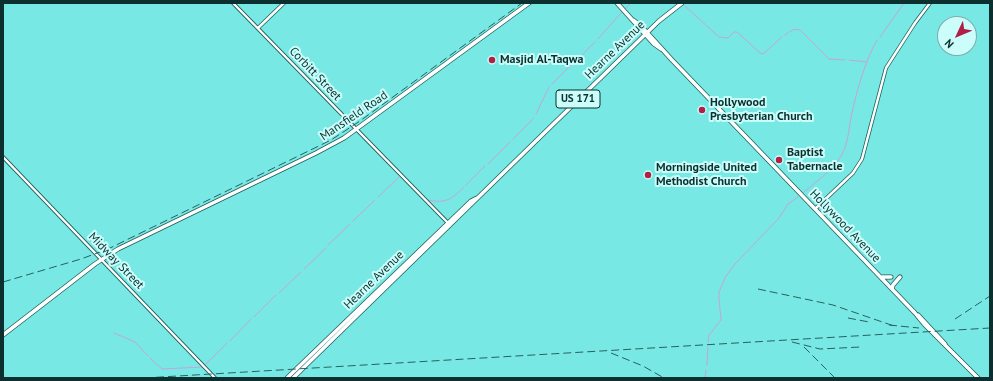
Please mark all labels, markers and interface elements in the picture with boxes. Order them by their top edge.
north arrow [937,16,977,56]
street label: Hearne Avenue [582,18,648,82]
text: N [942,36,957,51]
street label: Corbitt Street [286,44,344,104]
place label: Masjid Al-Taqwa [500,53,583,67]
marker: Masjid Al-Taqwa [487,55,497,65]
street label: Mansfield Road [318,88,390,144]
road number: US 171 [556,90,600,108]
place label: Hollywood Presbyterian Church [710,96,813,124]
marker: Hollywood Presbyterian Church [697,105,707,115]
place label: Baptist Tabernacle [787,146,843,174]
marker: Baptist Tabernacle [774,155,784,165]
place label: Morningside United Methodist Church [656,161,757,189]
marker: Morningside United Methodist Church [643,170,653,180]
street label: Hollywood Avenue [807,187,883,265]
street label: Midway Street [85,230,147,292]
street label: Hearne Avenue [341,248,407,312]

